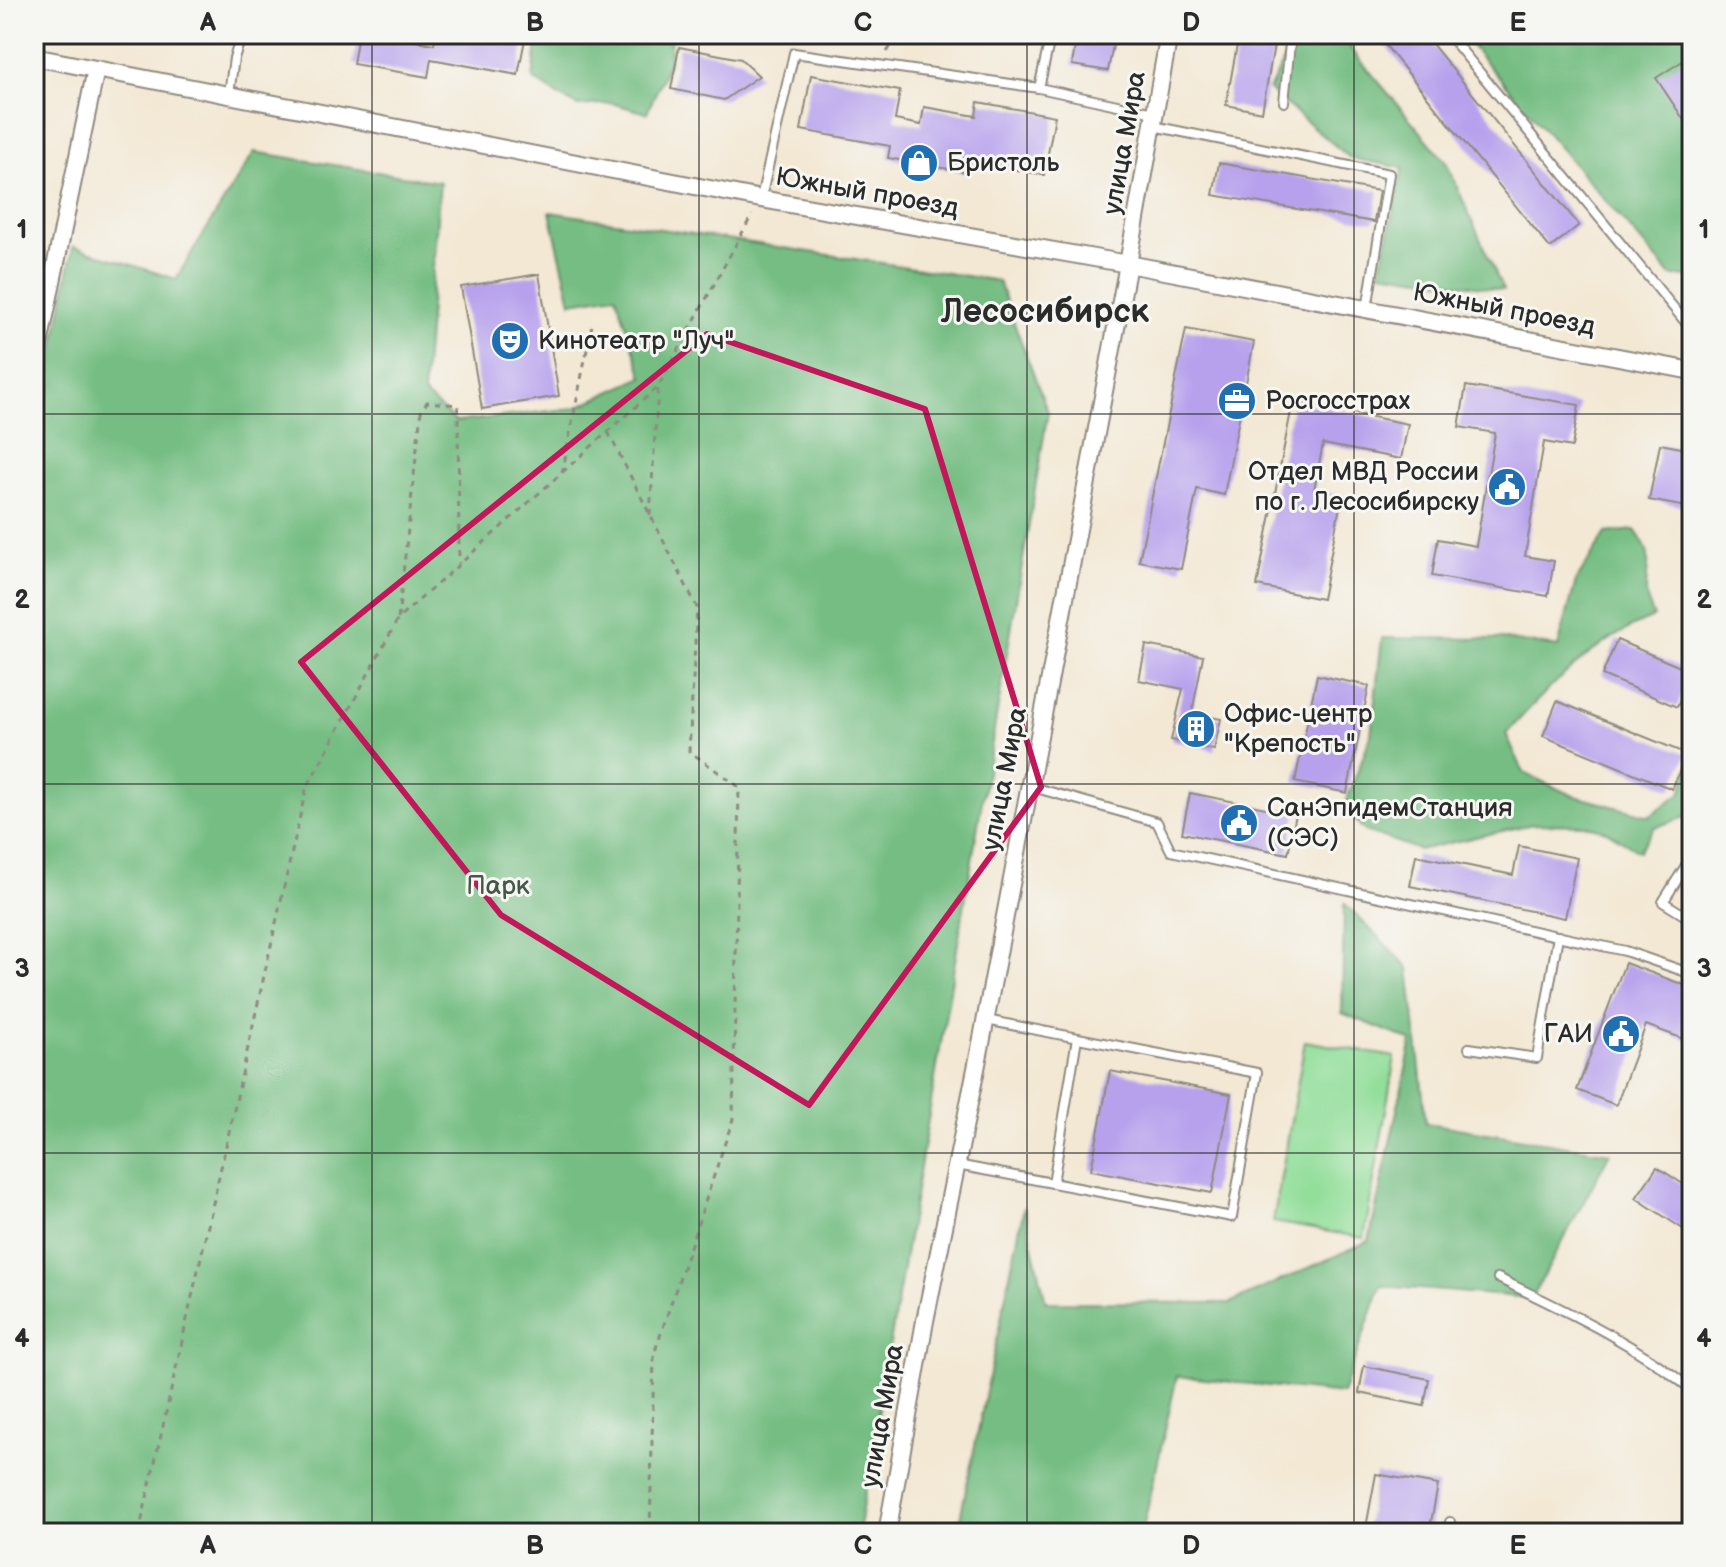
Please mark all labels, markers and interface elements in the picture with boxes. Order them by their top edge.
text: A [199,8,216,39]
text: B [526,8,544,39]
text: C [854,8,872,39]
text: D [1182,8,1200,39]
text: E [1510,8,1527,39]
street label: улица Мира [1097,69,1153,217]
shop icon: Бристоль [898,142,940,184]
place label: Бристоль [947,148,1060,179]
street label: Южный проезд [773,162,961,224]
text: 1 [17,215,27,246]
text: 1 [1699,215,1709,246]
street label: Южный проезд [1410,277,1598,343]
district label: Лесосибирск [940,291,1150,332]
theatre icon: Кинотеатр "Луч" [489,320,531,362]
place label: Кинотеатр "Луч" [538,326,734,357]
office icon: Росгосстрах [1216,380,1258,422]
place label: Росгосстрах [1265,386,1411,417]
place label: Отдел МВД России по г. Лесосибирску [1248,457,1479,518]
public building icon: Отдел МВД России по г. Лесосибирску [1486,466,1528,508]
text: 2 [14,585,30,616]
text: 2 [1696,585,1712,616]
place label: Офис-центр "Крепость" [1224,699,1373,760]
street label: улица Мира [976,705,1034,853]
building icon: Офис-центр "Крепость" [1175,708,1217,750]
place label: СанЭпидемСтанция (СЭС) [1267,793,1513,854]
public building icon: СанЭпидемСтанция (СЭС) [1218,802,1260,844]
park label: Парк [466,871,530,902]
text: 3 [14,954,30,985]
text: 3 [1696,954,1712,985]
public building icon: ГАИ [1600,1013,1642,1055]
place label: ГАИ [1544,1019,1593,1050]
text: 4 [14,1324,30,1355]
text: 4 [1696,1324,1712,1355]
street label: улица Мира [855,1342,911,1490]
text: A [199,1531,216,1562]
text: B [526,1531,544,1562]
text: C [854,1531,872,1562]
text: D [1182,1531,1200,1562]
text: E [1510,1531,1527,1562]

